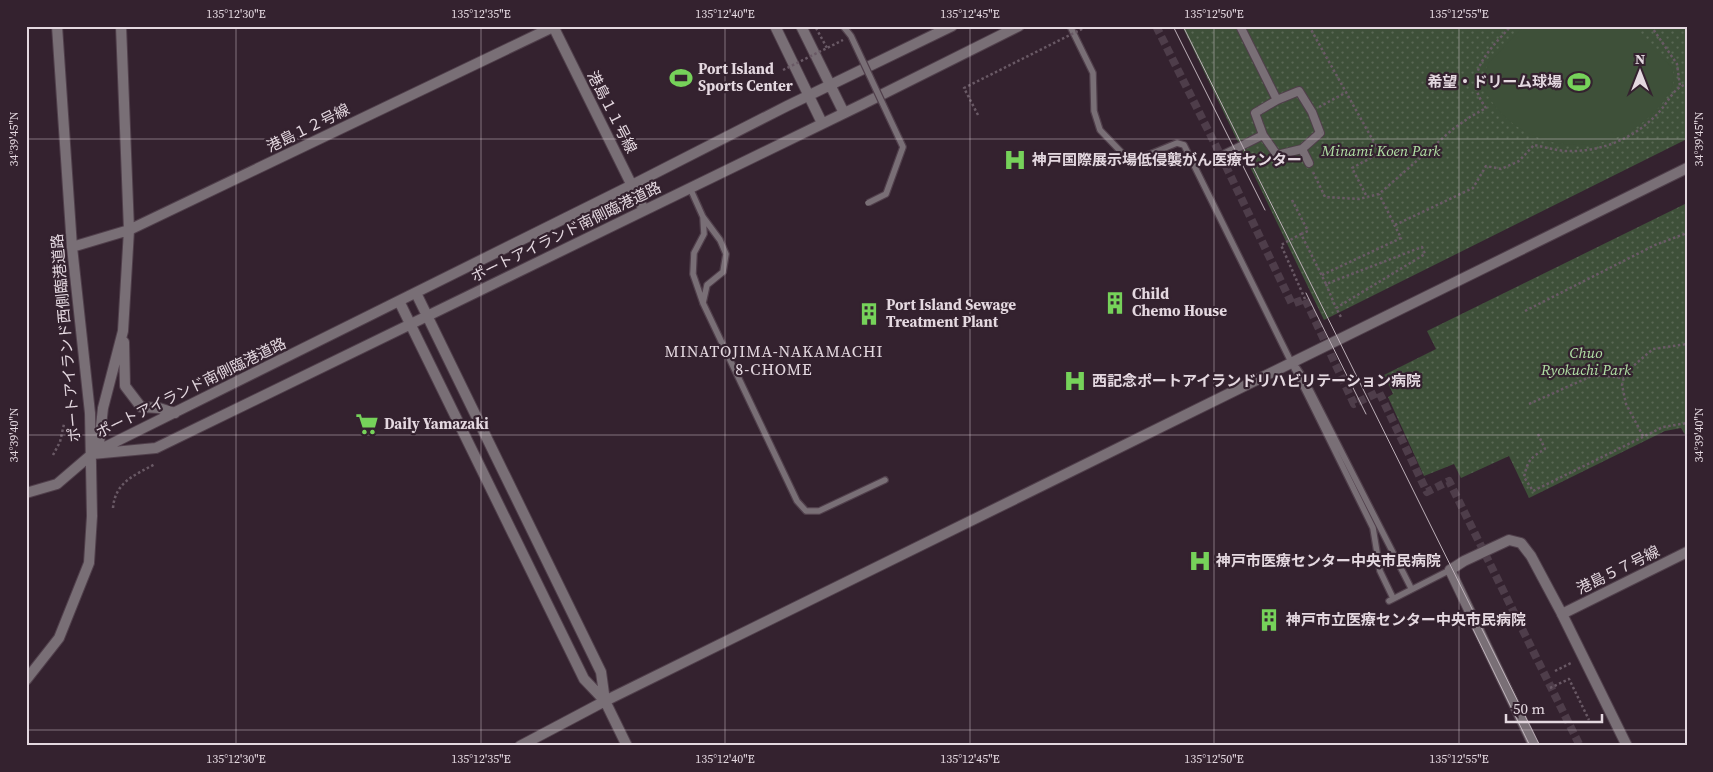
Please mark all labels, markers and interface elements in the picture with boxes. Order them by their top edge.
text: 135°12'30"E [206,6,266,22]
text: 135°12'35"E [451,6,511,22]
text: 135°12'40"E [695,6,755,22]
text: 135°12'45"E [940,6,1000,22]
text: 135°12'50"E [1184,6,1244,22]
text: 135°12'55"E [1429,6,1489,22]
north arrow [1616,48,1666,98]
text: N [1635,49,1645,69]
place label: Port Island Sports Center [698,58,793,96]
sports icon: Port Island Sports Center [668,65,694,91]
street label: 港島１１号線 [583,67,642,157]
sports icon: 希望・ドリーム球場 [1566,69,1592,95]
place label: 希望・ドリーム球場 [1427,71,1562,92]
street label: 港島１２号線 [263,98,353,157]
text: 34°39'45"N [6,111,22,167]
text: 34°39'45"N [1691,111,1707,167]
park label: Minami Koen Park [1321,140,1441,161]
hospital icon: 神戸国際展示場低侵襲がん医療センター [1002,147,1028,173]
place label: 神戸国際展示場低侵襲がん医療センター [1031,149,1302,170]
street label: ポートアイランド南側臨港道路 [467,176,664,287]
street label: ポートアイランド西側臨港道路 [46,233,85,443]
place label: Child Chemo House [1132,283,1227,321]
building icon: Child Chemo House [1102,290,1128,316]
place label: Port Island Sewage Treatment Plant [886,294,1016,332]
building icon: Port Island Sewage Treatment Plant [856,301,882,327]
street label: ポートアイランド南側臨港道路 [92,332,289,443]
district label: MINATOJIMA-NAKAMACHI 8-CHOME [664,340,884,380]
park label: Chuo Ryokuchi Park [1540,342,1632,380]
hospital icon: 西記念ポートアイランドリハビリテーション病院 [1062,368,1088,394]
place label: 西記念ポートアイランドリハビリテーション病院 [1092,370,1421,391]
text: 34°39'40"N [6,407,22,463]
text: 34°39'40"N [1691,407,1707,463]
supermarket icon: Daily Yamazaki [354,411,380,437]
place label: Daily Yamazaki [384,413,489,434]
street label: 港島５７号線 [1573,540,1663,599]
hospital icon: 神戸市医療センター中央市民病院 [1187,548,1213,574]
place label: 神戸市医療センター中央市民病院 [1215,550,1441,571]
building icon: 神戸市立医療センター中央市民病院 [1256,607,1282,633]
place label: 神戸市立医療センター中央市民病院 [1285,609,1526,630]
scale bar [1506,692,1602,724]
text: 50 m [1513,698,1545,719]
text: 135°12'30"E [206,751,266,767]
text: 135°12'35"E [451,751,511,767]
text: 135°12'40"E [695,751,755,767]
text: 135°12'45"E [940,751,1000,767]
text: 135°12'50"E [1184,751,1244,767]
text: 135°12'55"E [1429,751,1489,767]

